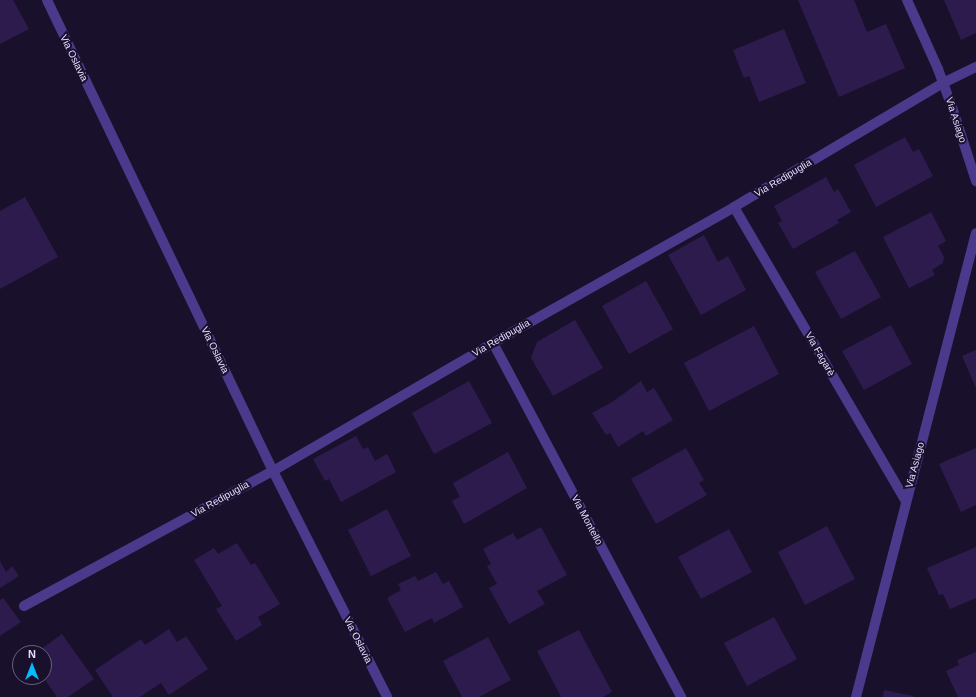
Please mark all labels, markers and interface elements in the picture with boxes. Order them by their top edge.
street label: Via Oslavia [58,33,90,83]
street label: Via Asiago [943,95,969,145]
street label: Via Redipuglia [752,156,814,200]
street label: Via Redipuglia [470,317,532,359]
street label: Via Oslavia [199,325,231,375]
street label: Via Fagarè [803,330,837,378]
street label: Via Asiago [903,440,927,490]
street label: Via Redipuglia [189,478,251,520]
street label: Via Montello [569,493,605,547]
street label: Via Oslavia [341,615,375,665]
north arrow [12,645,52,685]
text: N [28,648,36,660]

